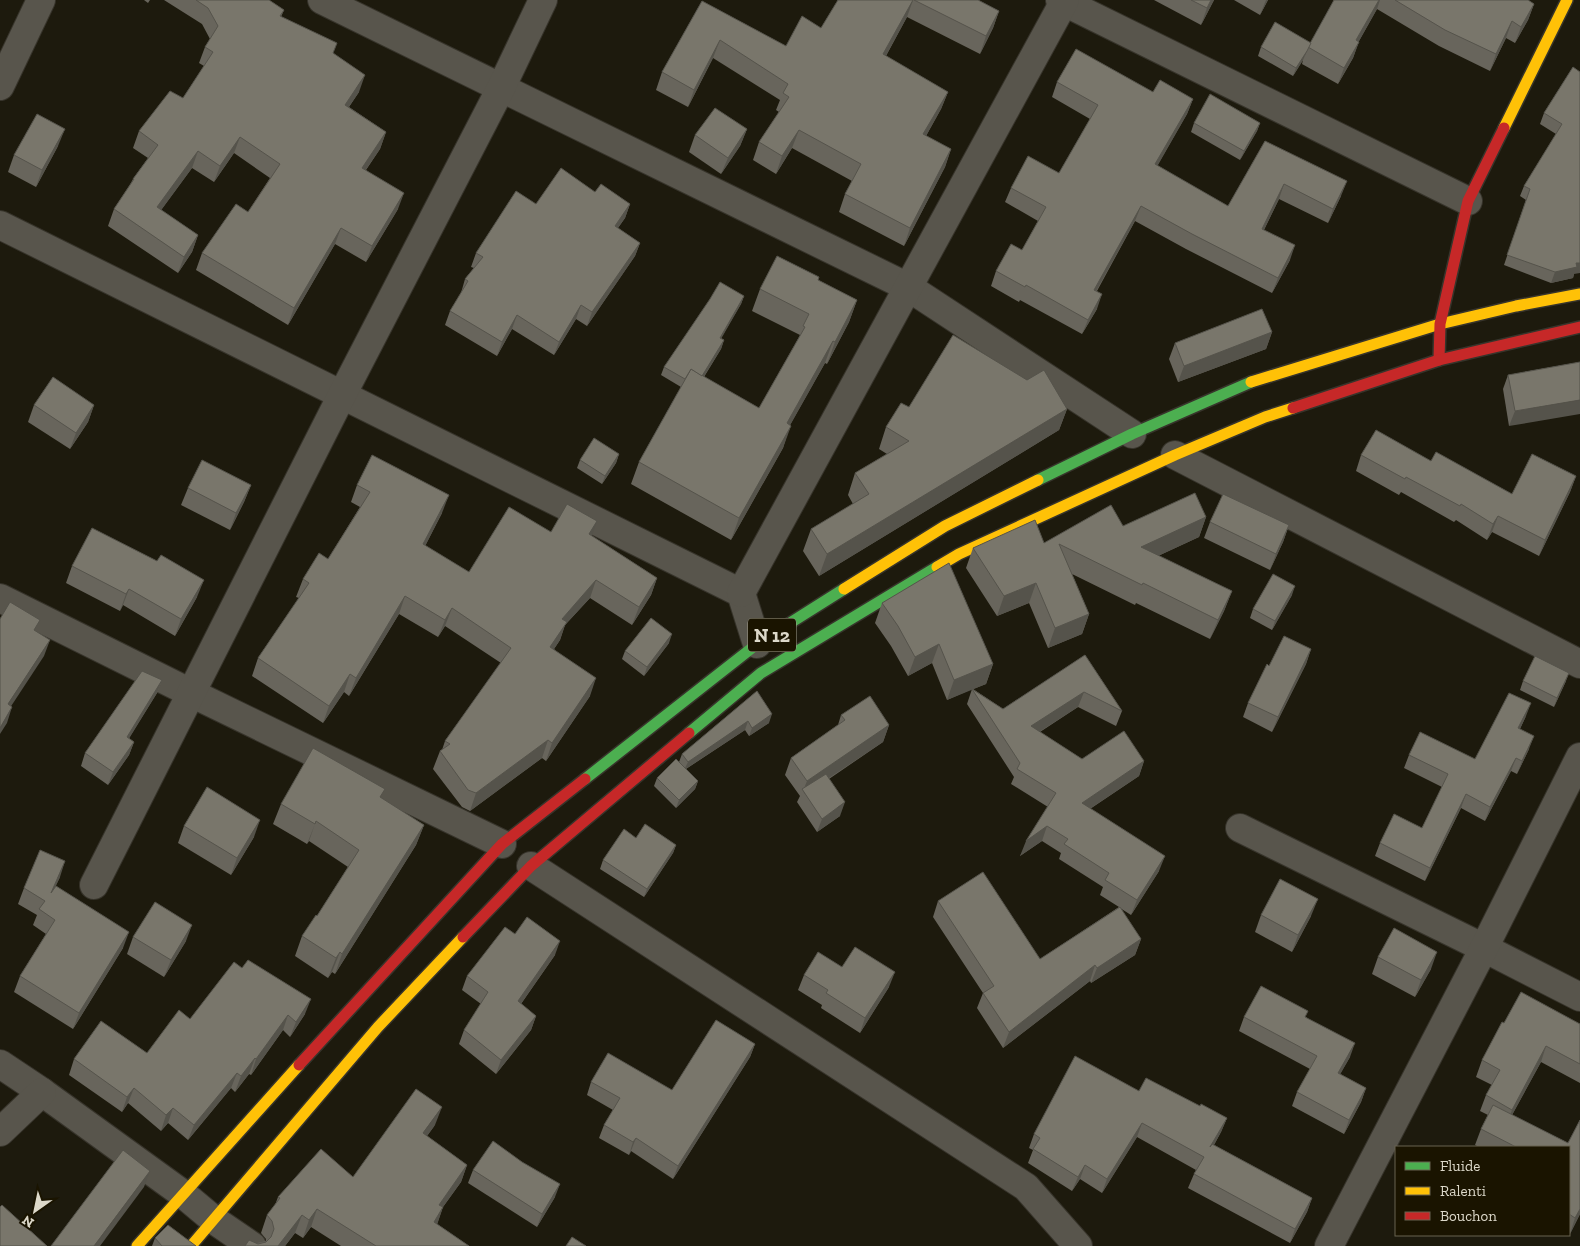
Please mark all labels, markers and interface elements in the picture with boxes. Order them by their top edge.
road number: N 12 [748,618,796,652]
legend [1395,1146,1570,1236]
text: Fluide [1440,1157,1480,1175]
text: Ralenti [1440,1182,1486,1200]
north arrow [10,1186,60,1236]
text: Bouchon [1440,1207,1497,1225]
text: N [19,1211,37,1232]

